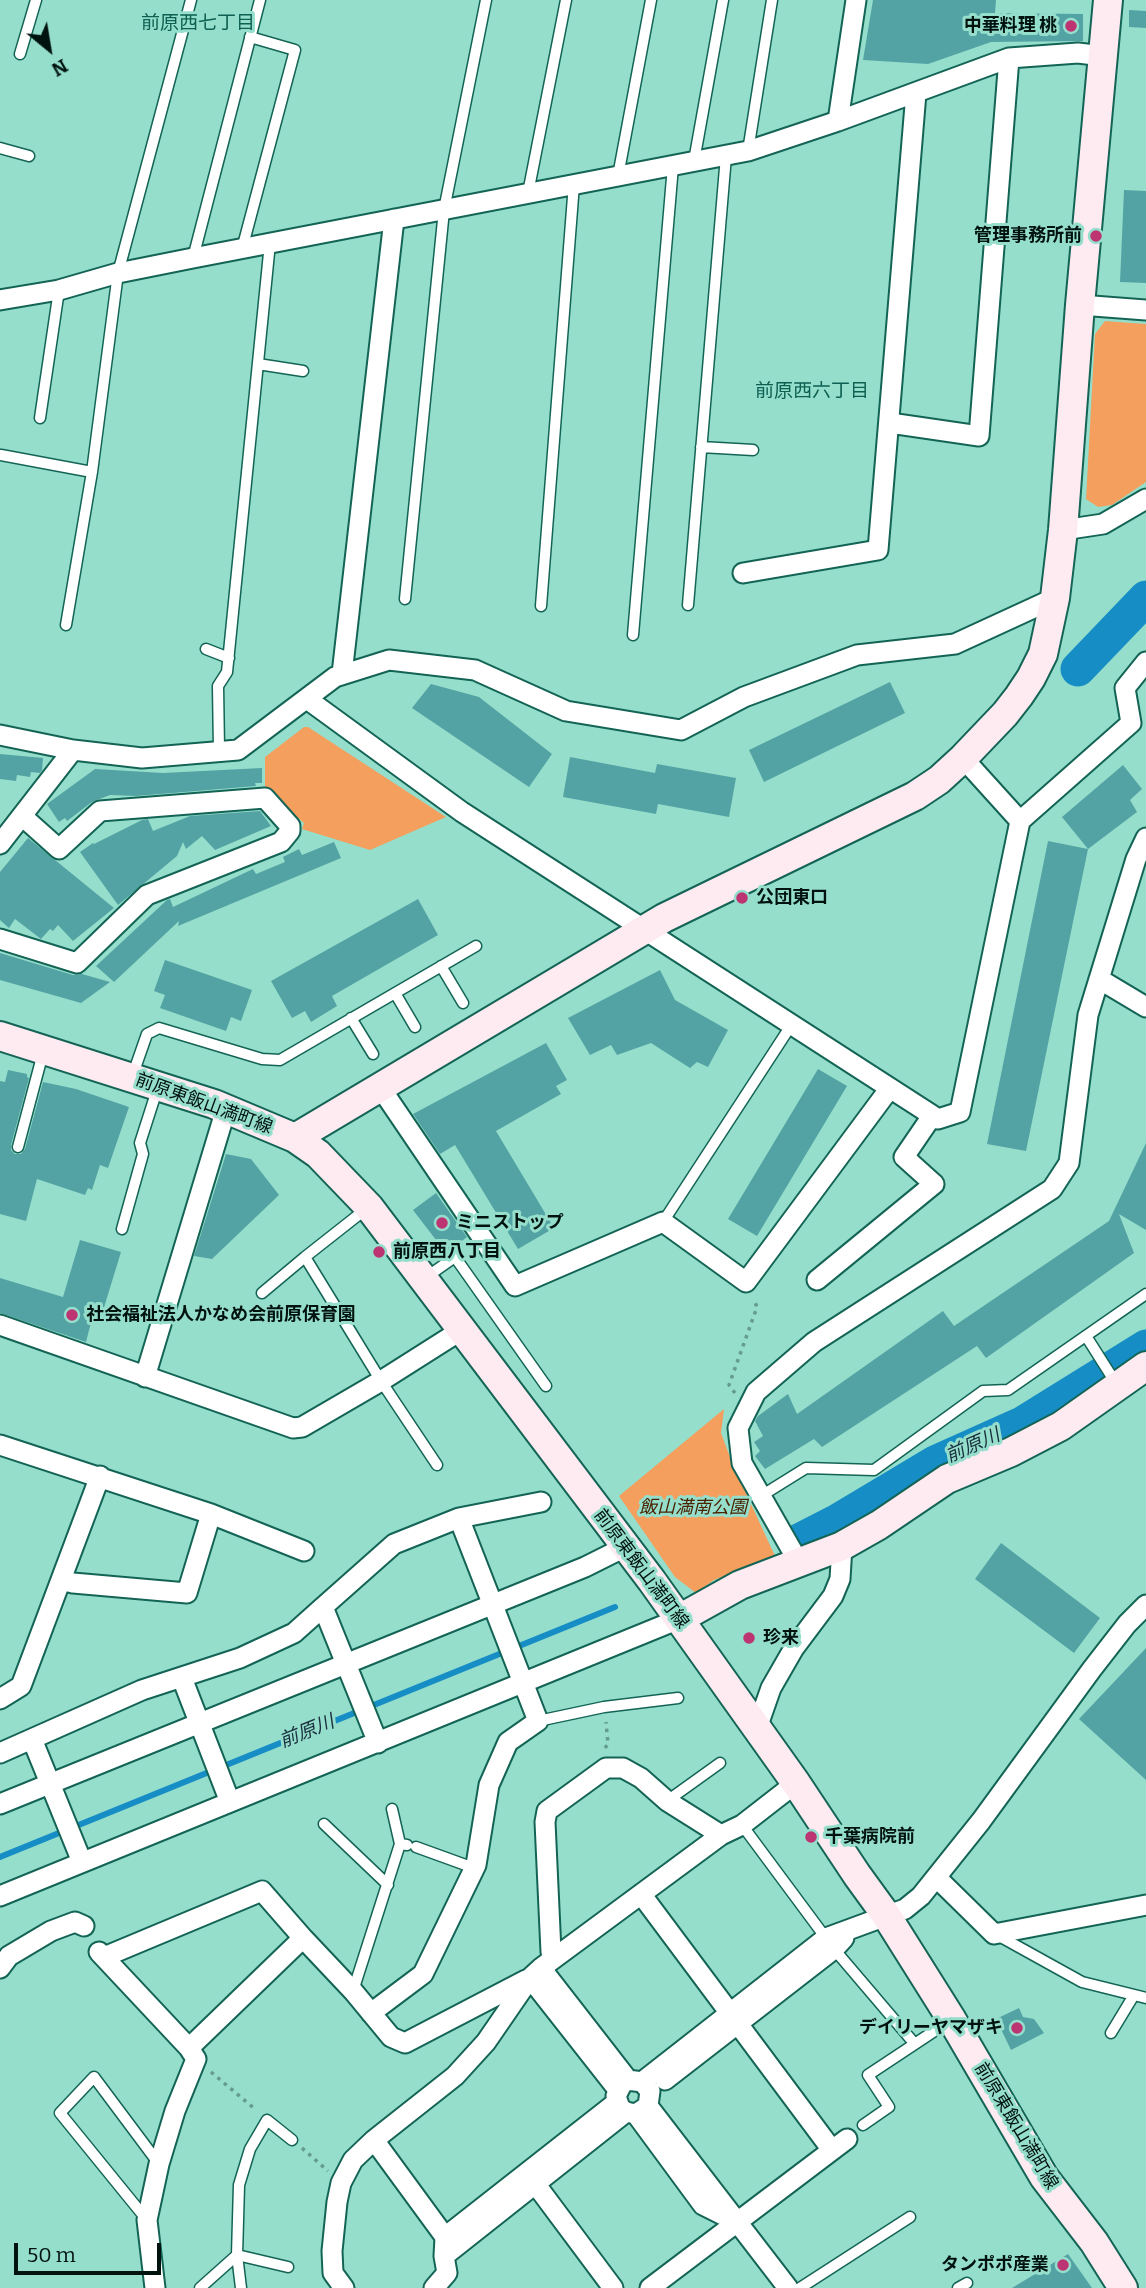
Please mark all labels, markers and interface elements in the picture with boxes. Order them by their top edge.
district label: 前原西七丁目 [141,13,255,35]
north arrow [14,14,84,84]
place label: 中華料理 桃 [964,15,1057,37]
marker: 中華料理 桃 [1063,18,1079,34]
text: N [48,54,72,81]
place label: 管理事務所前 [974,225,1082,247]
marker: 管理事務所前 [1088,228,1104,244]
district label: 前原西六丁目 [755,381,869,403]
place label: 公団東口 [756,887,828,909]
marker: 公団東口 [734,890,750,906]
street label: 前原東飯山満町線 [133,1069,275,1139]
place label: ミニストップ [456,1212,564,1234]
marker: ミニストップ [434,1215,450,1231]
place label: 前原西八丁目 [393,1241,501,1263]
marker: 前原西八丁目 [371,1244,387,1260]
place label: 社会福祉法人かなめ会前原保育園 [86,1304,356,1326]
marker: 社会福祉法人かなめ会前原保育園 [64,1307,80,1323]
water label: 前原川 [942,1424,1004,1468]
park label: 飯山満南公園 [639,1497,747,1519]
street label: 前原東飯山満町線 [589,1505,693,1633]
place label: 珍来 [763,1627,799,1649]
marker: 珍来 [741,1630,757,1646]
water label: 前原川 [276,1711,338,1753]
place label: 千葉病院前 [825,1826,915,1848]
marker: 千葉病院前 [803,1829,819,1845]
place label: デイリーヤマザキ [859,2017,1003,2039]
marker: デイリーヤマザキ [1009,2020,1025,2036]
street label: 前原東飯山満町線 [970,2059,1062,2193]
scale bar [18,2228,164,2272]
text: 50 m [27,2242,76,2268]
place label: タンポポ産業 [941,2254,1049,2276]
marker: タンポポ産業 [1055,2257,1071,2273]

